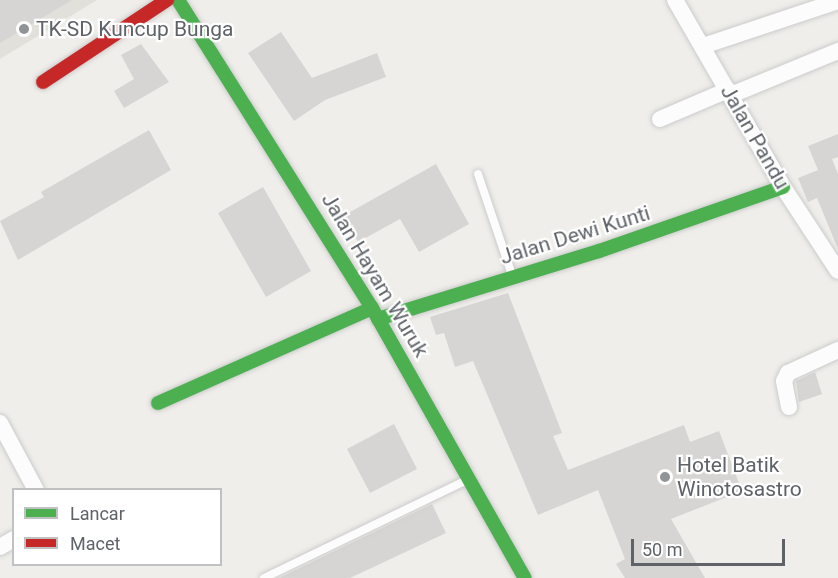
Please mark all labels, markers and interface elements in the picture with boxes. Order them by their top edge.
place label: TK-SD Kuncup Bunga [36,16,233,42]
marker: TK-SD Kuncup Bunga [17,22,31,36]
street label: Jalan Pandu [715,81,795,193]
street label: Jalan Hayam Wuruk [316,188,434,362]
street label: Jalan Dewi Kunti [497,200,653,270]
place label: Hotel Batik Winotosastro [677,452,802,502]
marker: Hotel Batik Winotosastro [658,470,672,484]
legend [12,488,222,566]
text: Lancar [70,503,125,524]
scale bar [634,527,788,565]
text: Macet [70,533,120,554]
text: 50 m [642,539,682,560]

